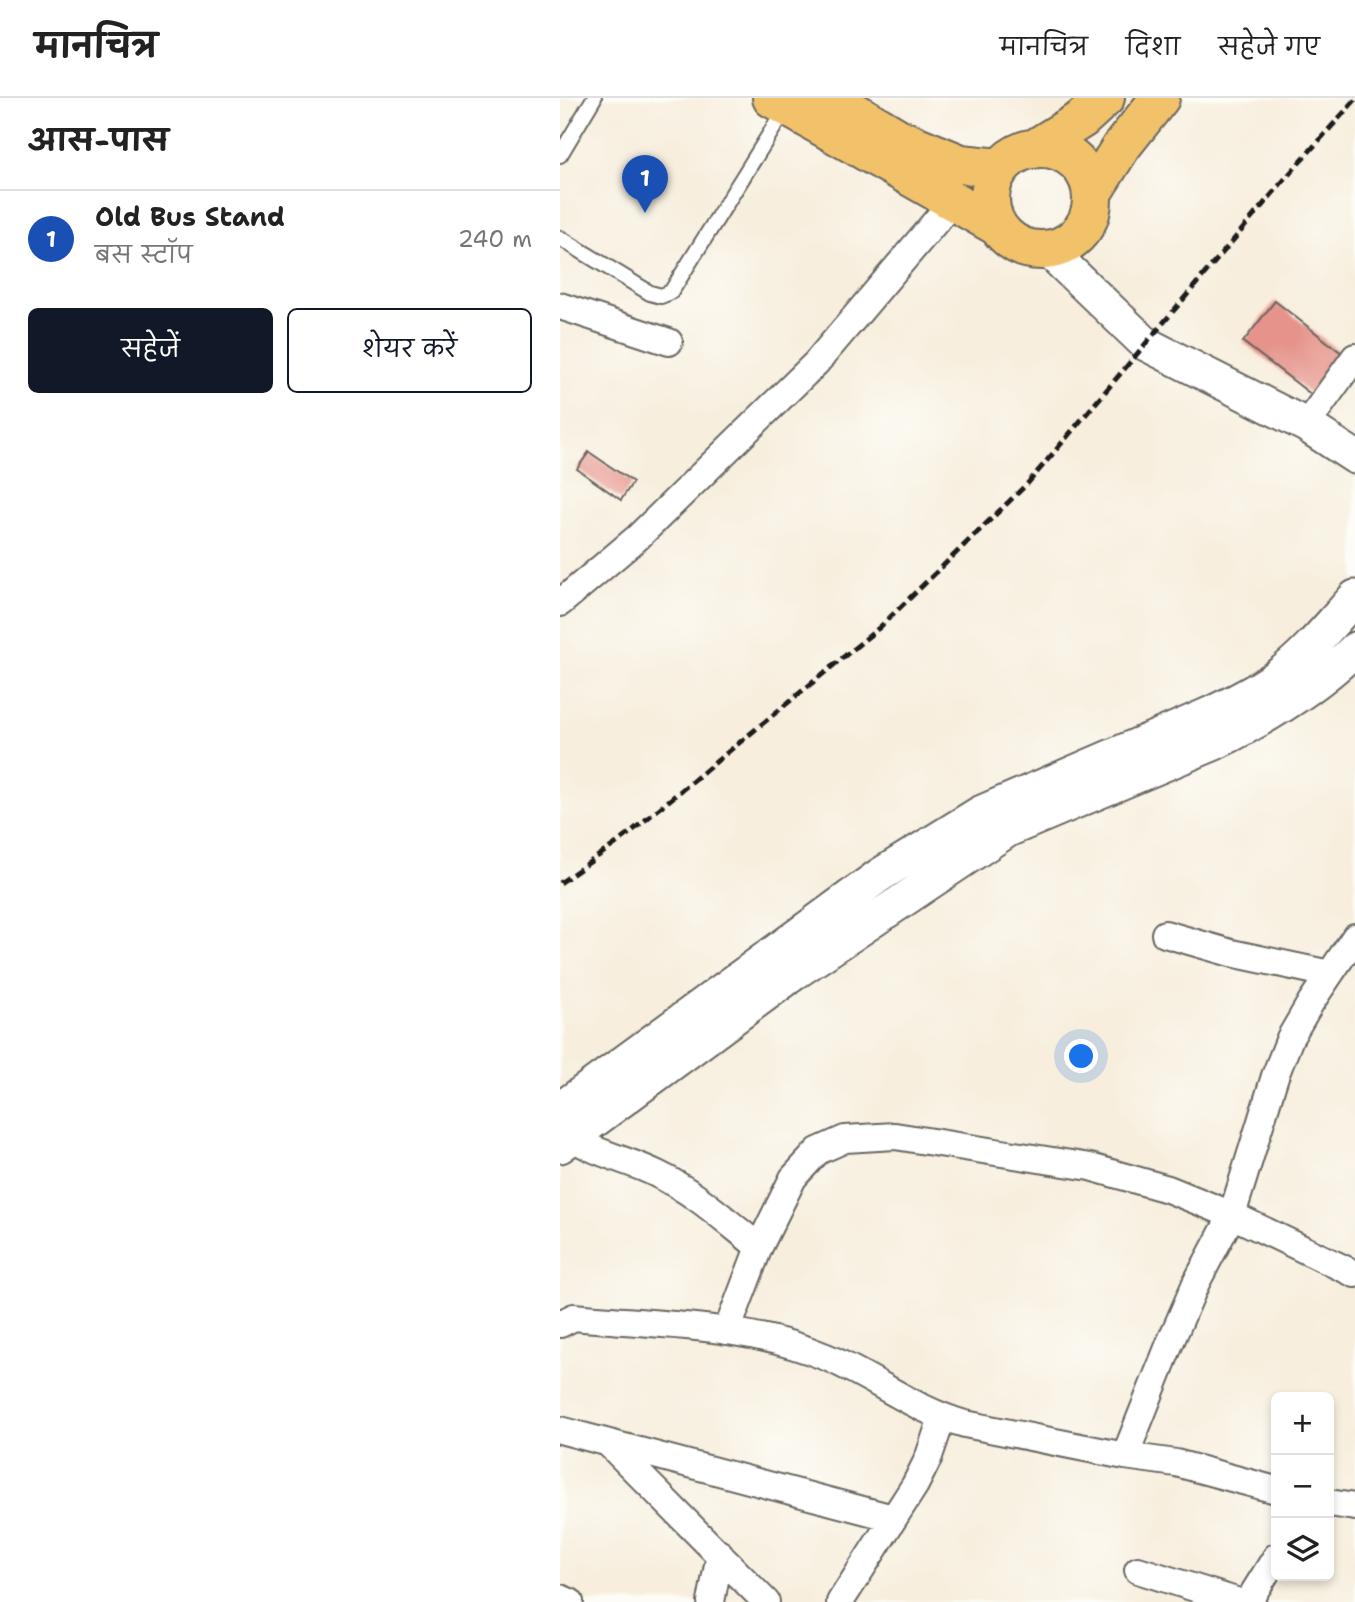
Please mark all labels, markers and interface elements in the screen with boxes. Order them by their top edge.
text: मानचित्र [35,23,158,68]
text: मानचित्र [1000,31,1088,63]
text: दिशा [1126,31,1180,63]
text: सहेजे गए [1218,31,1320,63]
text: आस-पास [28,120,169,161]
pin: 1 [622,155,668,213]
text: Old Bus Stand [95,199,285,234]
text: 1 [46,224,56,254]
text: 240 m [458,224,532,254]
text: बस स्टॉप [95,240,193,270]
button: सहेजें [28,308,273,393]
button: शेयर करें [287,308,532,393]
your location [1064,1039,1098,1073]
map controls [1271,1392,1334,1581]
button: + [1271,1392,1334,1455]
button: − [1271,1455,1334,1518]
button: layers [1271,1518,1334,1581]

